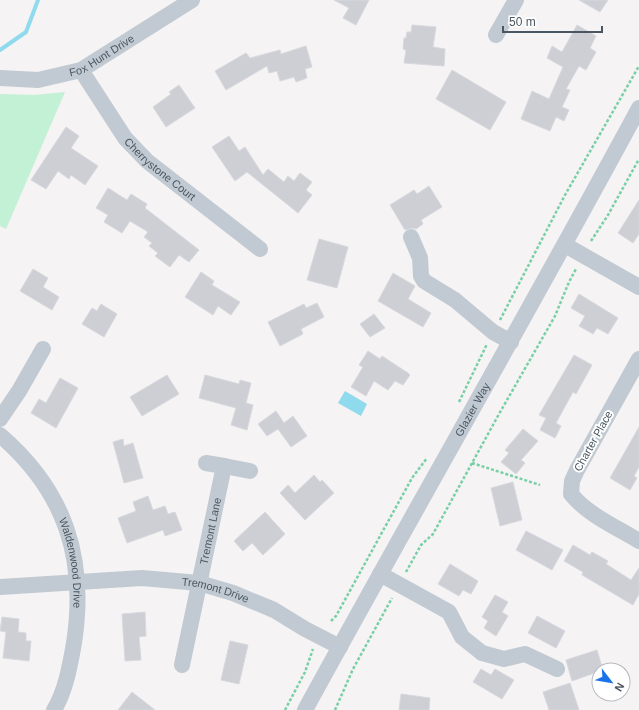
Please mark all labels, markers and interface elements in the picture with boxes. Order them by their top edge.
scale bar [503,8,602,34]
text: 50 m [509,15,536,29]
street label: Fox Hunt Drive [68,32,136,79]
street label: Cherrystone Court [122,135,198,203]
street label: Glazier Way [453,380,492,438]
street label: Charter Place [571,409,615,473]
street label: Tremont Lane [197,496,223,566]
street label: Waldenwood Drive [57,516,84,608]
street label: Tremont Drive [181,576,251,605]
north arrow [591,662,631,702]
text: N [612,681,627,694]

